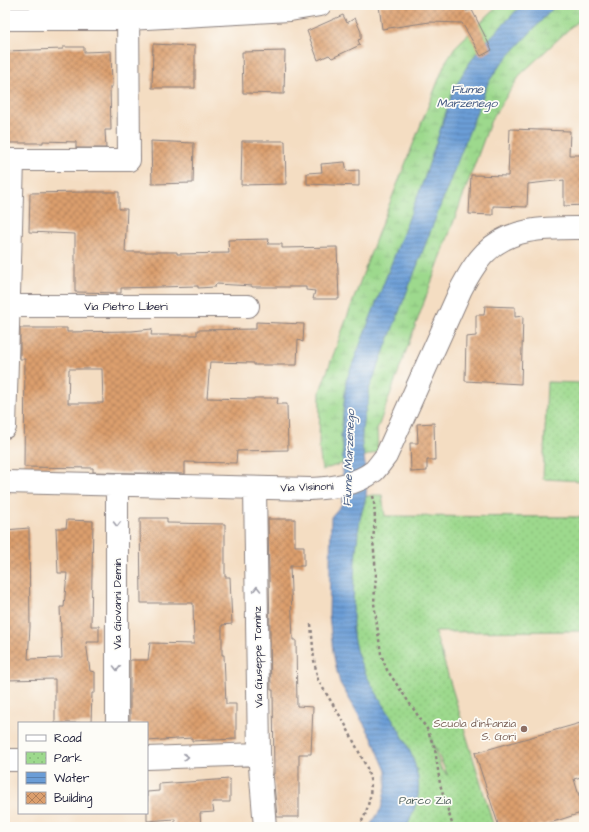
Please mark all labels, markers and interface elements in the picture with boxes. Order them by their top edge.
water label: Fiume Marzenego [437,81,499,113]
street label: Via Pietro Liberi [84,299,168,314]
water label: Fiume Marzenego [339,408,360,507]
street label: Via Visinoni [280,479,334,495]
one-way arrow [113,521,121,527]
street label: Via Giovanni Demin [110,558,125,650]
one-way arrow [253,586,261,592]
street label: Via Giuseppe Tominz [250,605,266,708]
one-way arrow [113,665,121,671]
place label: Scuola d'infanzia S. Gori [434,716,516,744]
legend [18,722,148,814]
marker: Scuola d'infanzia S. Gori [519,724,529,734]
text: Road [54,730,82,747]
text: Park [54,750,82,767]
one-way arrow [183,752,189,761]
text: Water [54,770,90,787]
text: Building [54,790,92,808]
park label: Parco Zia [399,793,451,808]

